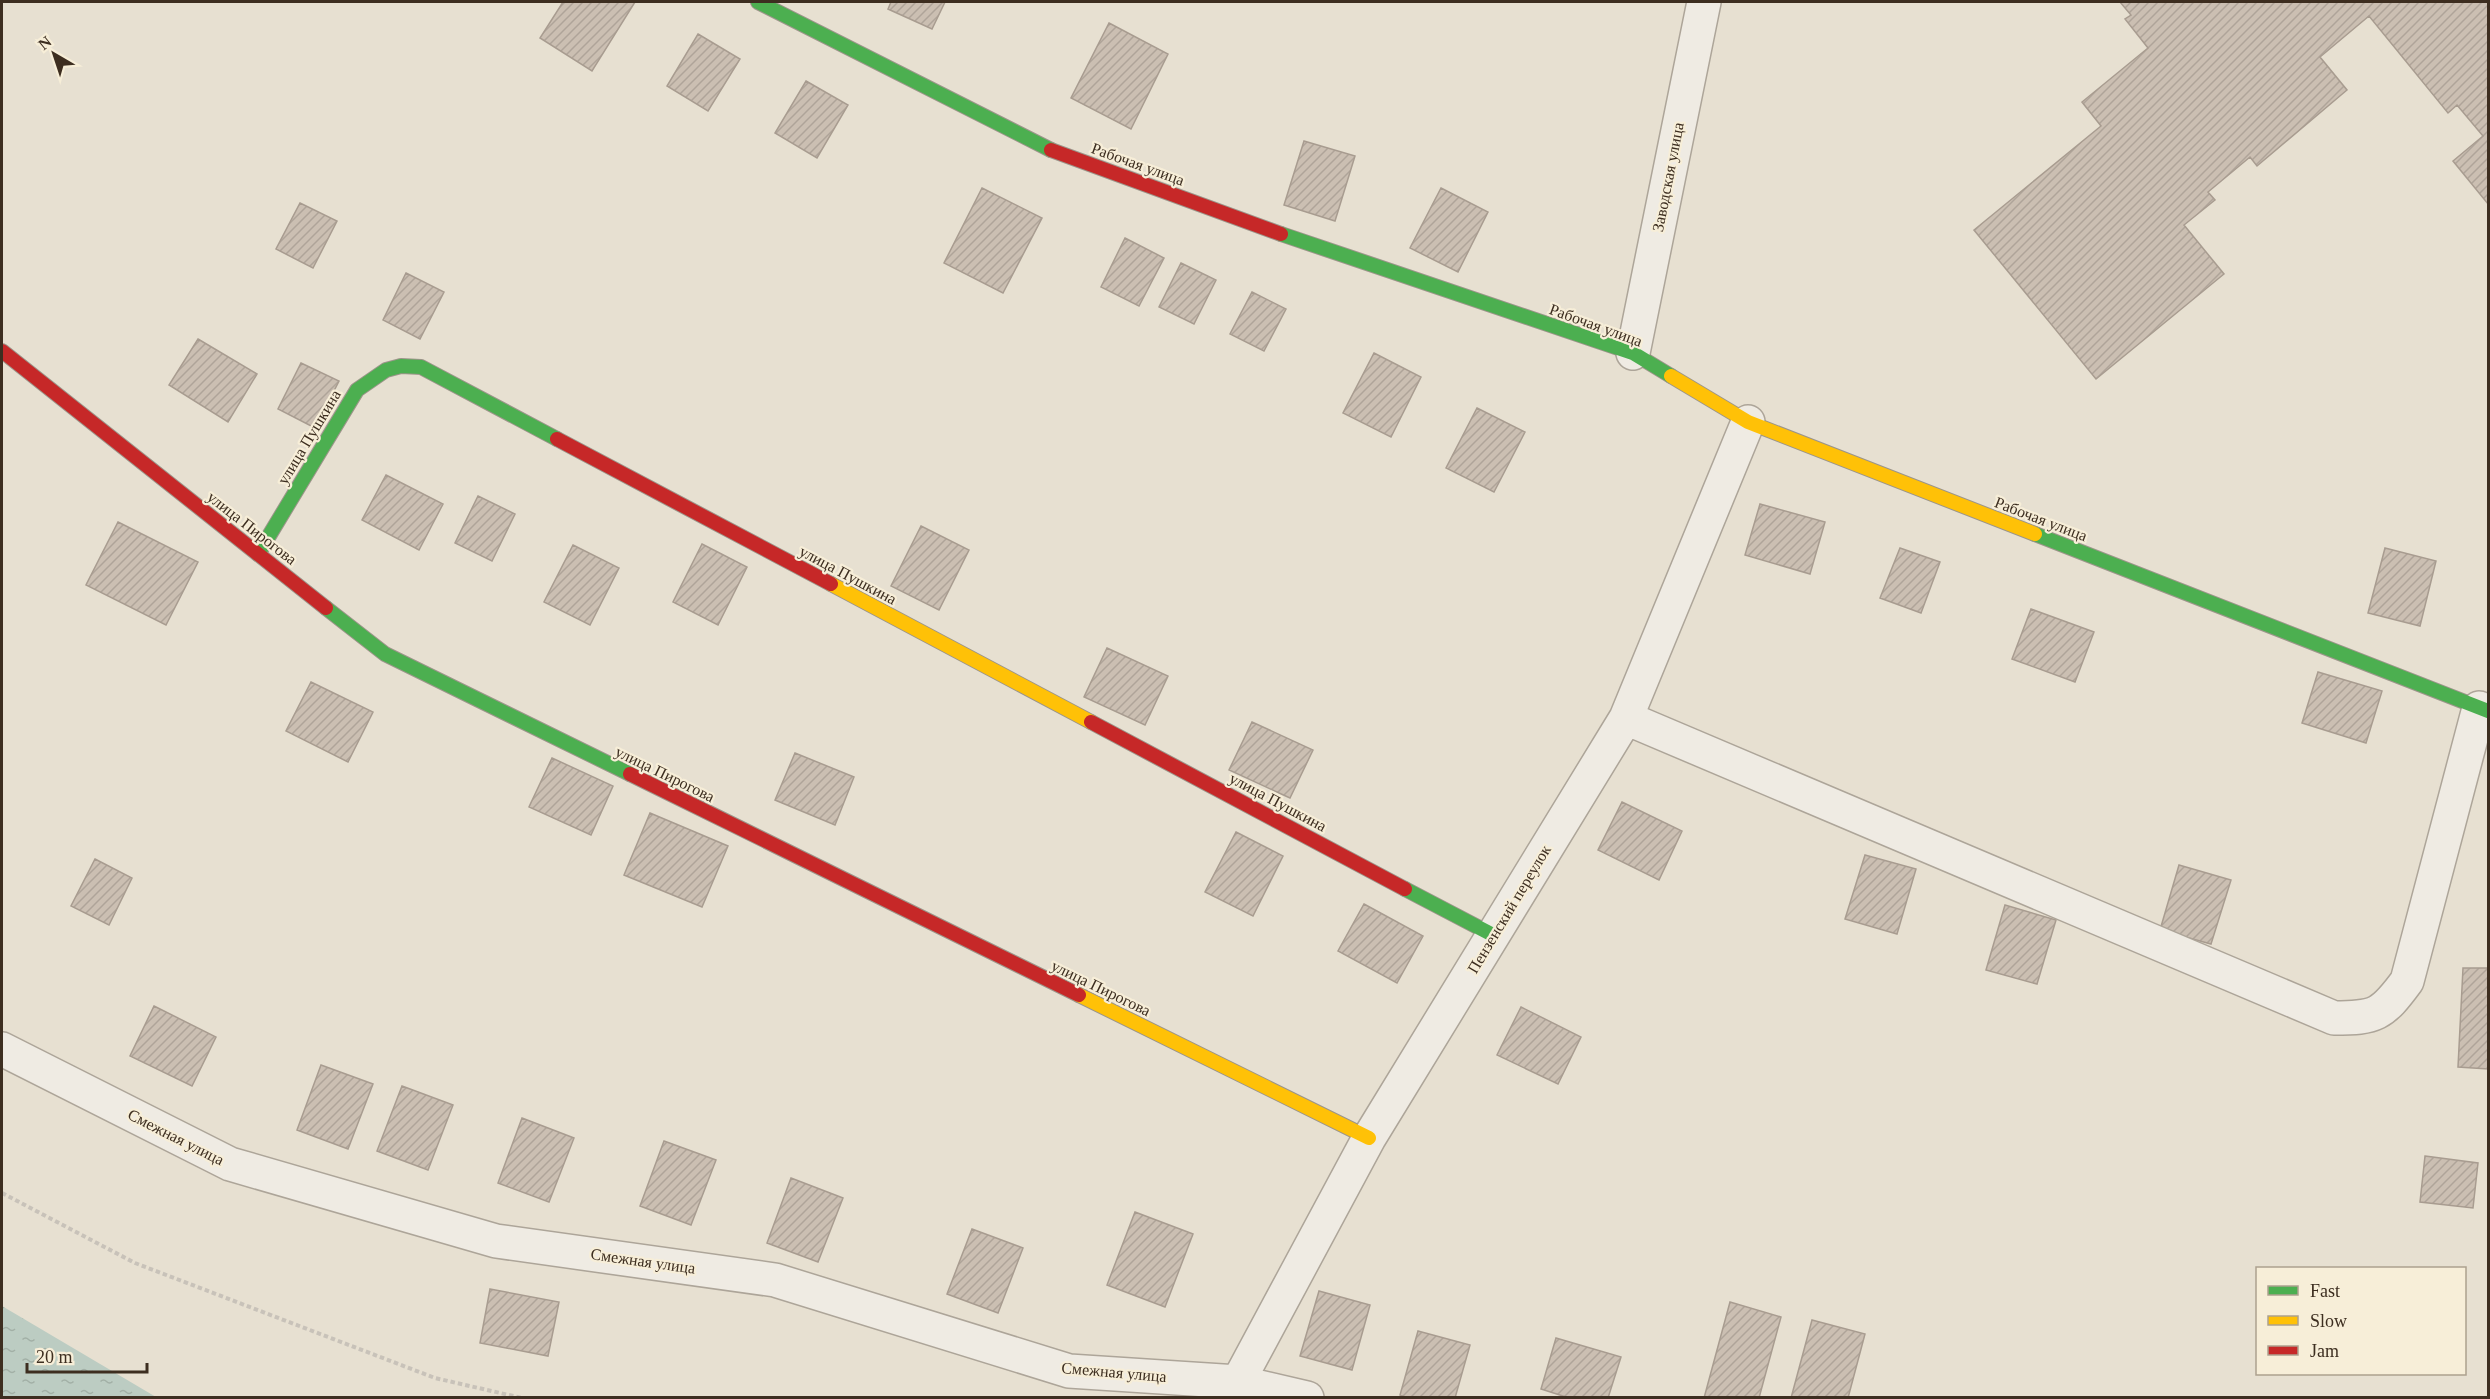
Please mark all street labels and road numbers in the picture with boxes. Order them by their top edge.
street label: Заводская улица [1649,121,1688,233]
street label: Рабочая улица [1089,139,1187,190]
street label: Рабочая улица [1547,300,1645,351]
street label: улица Пушкина [274,387,345,488]
street label: улица Пирогова [204,488,300,569]
street label: Рабочая улица [1992,494,2090,545]
street label: улица Пушкина [796,542,899,609]
street label: улица Пирогова [612,743,717,806]
street label: улица Пушкина [1226,769,1329,836]
street label: Пензенский переулок [1464,842,1555,977]
street label: улица Пирогова [1048,957,1153,1020]
street label: Смежная улица [125,1105,227,1169]
street label: Смежная улица [589,1245,696,1278]
street label: Смежная улица [1061,1359,1167,1386]

